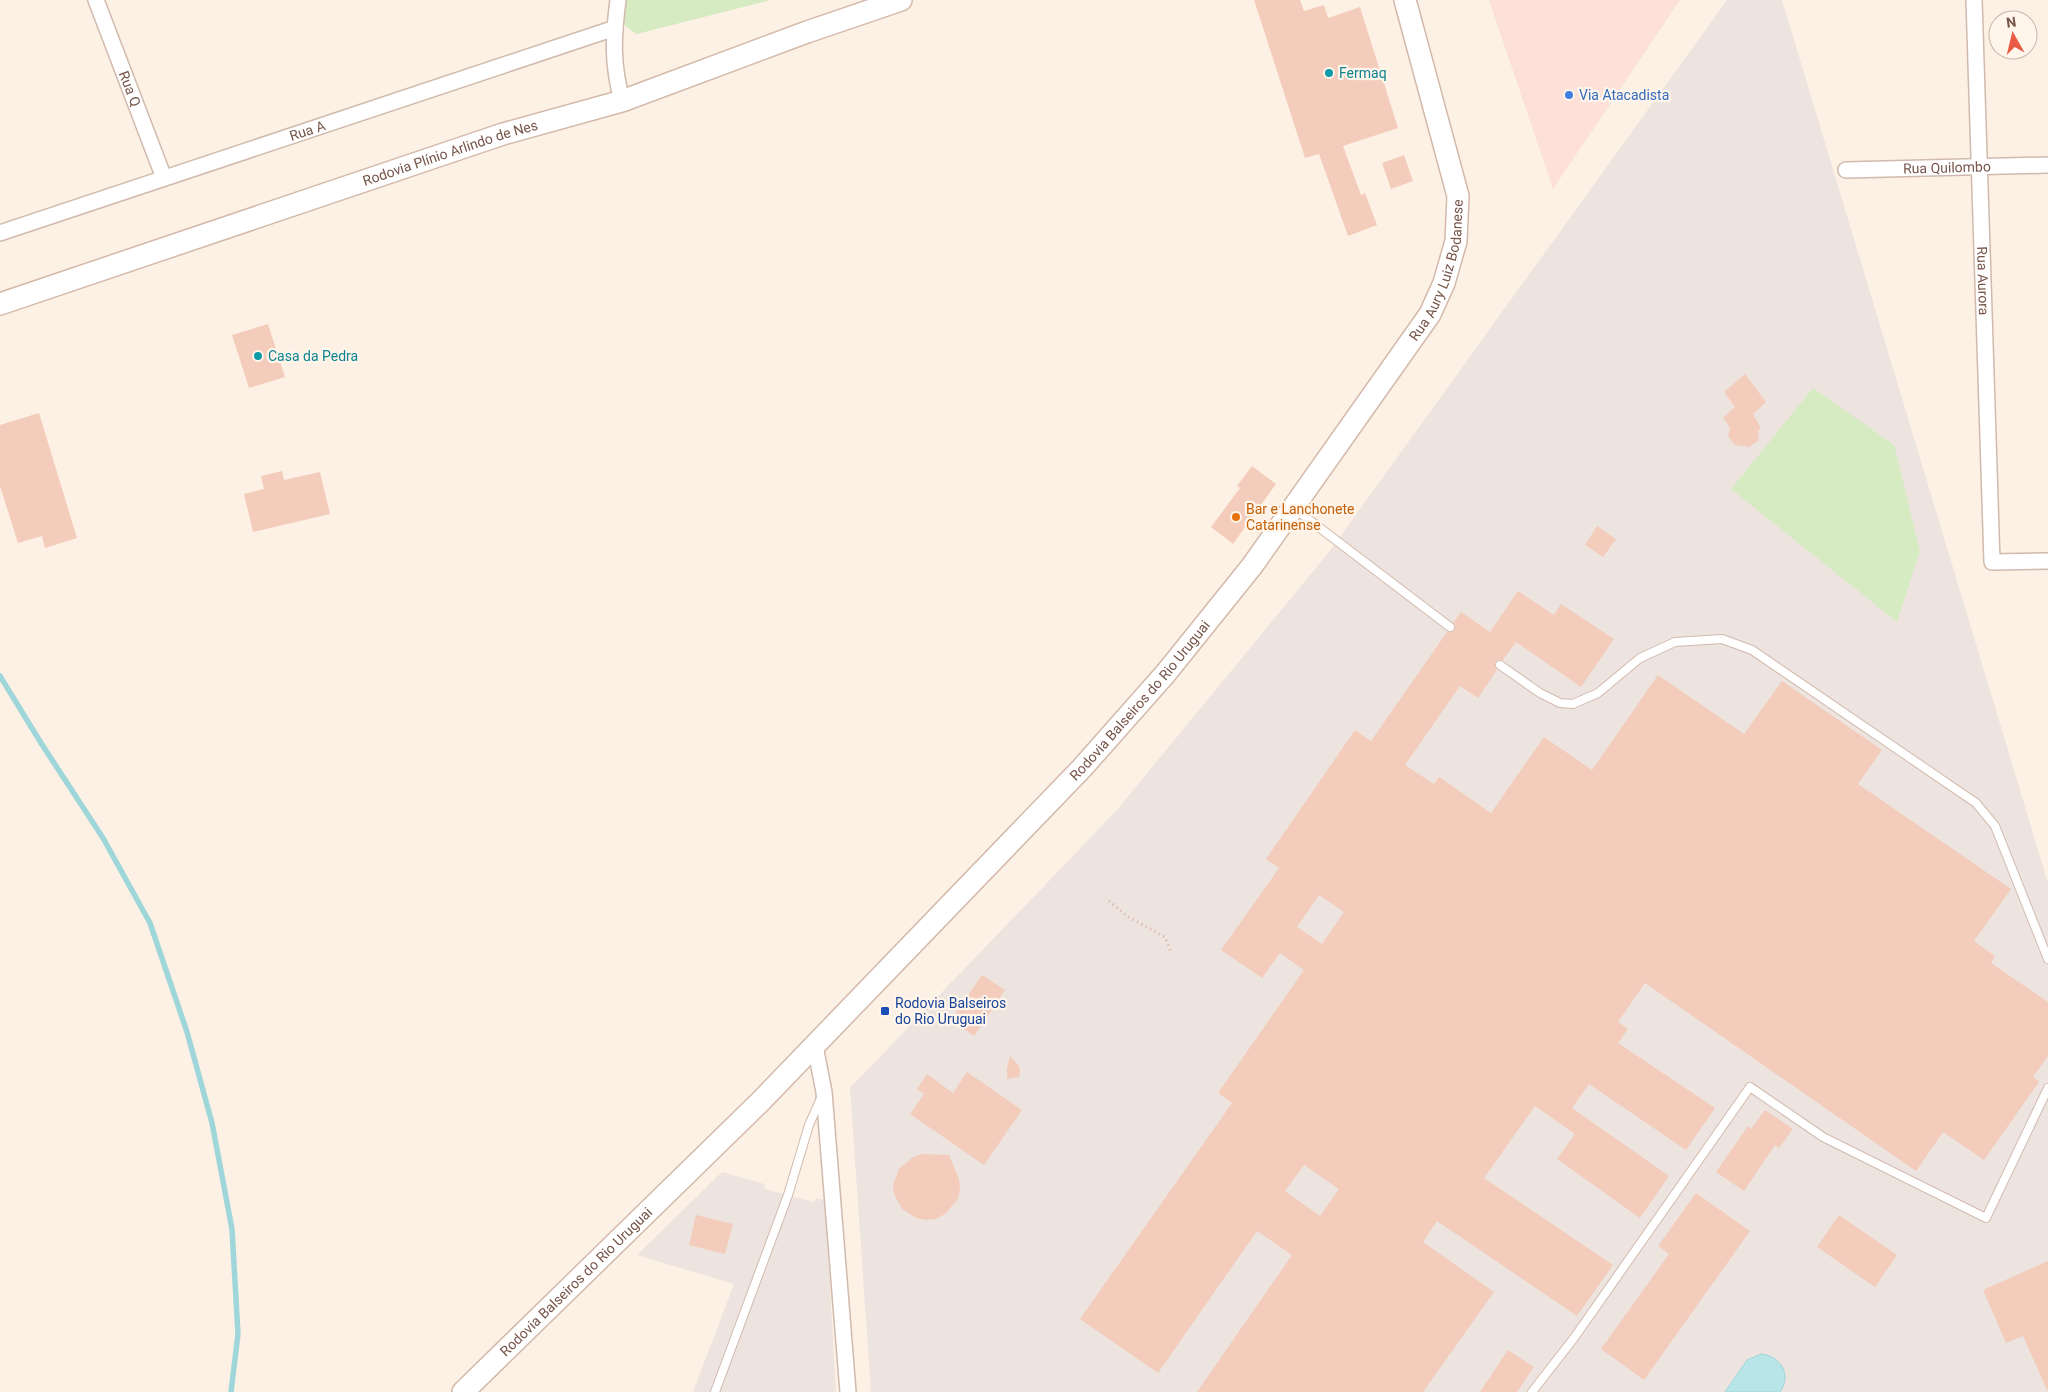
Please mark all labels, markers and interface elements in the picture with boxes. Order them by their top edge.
north arrow [1988,10,2038,60]
text: N [2005,14,2017,31]
place label: Fermaq [1339,65,1387,81]
marker: Fermaq [1323,67,1335,79]
street label: Rua Q [116,69,144,109]
place label: Via Atacadista [1579,87,1669,103]
marker: Via Atacadista [1563,89,1575,101]
street label: Rua A [287,117,327,144]
street label: Rodovia Plínio Arlindo de Nes [361,117,540,189]
street label: Rua Quilombo [1903,158,1991,177]
street label: Rua Aury Luiz Bodanese [1406,199,1466,344]
street label: Rua Aurora [1974,246,1992,316]
place label: Casa da Pedra [268,348,358,364]
marker: Casa da Pedra [252,350,264,362]
place label: Bar e Lanchonete Catarinense [1246,501,1355,533]
marker: Bar e Lanchonete Catarinense [1230,511,1242,523]
street label: Rodovia Balseiros do Rio Uruguai [1067,617,1213,784]
place label: Rodovia Balseiros do Rio Uruguai [895,995,1006,1027]
marker: Rodovia Balseiros do Rio Uruguai [879,1005,891,1017]
street label: Rodovia Balseiros do Rio Uruguai [497,1204,655,1359]

